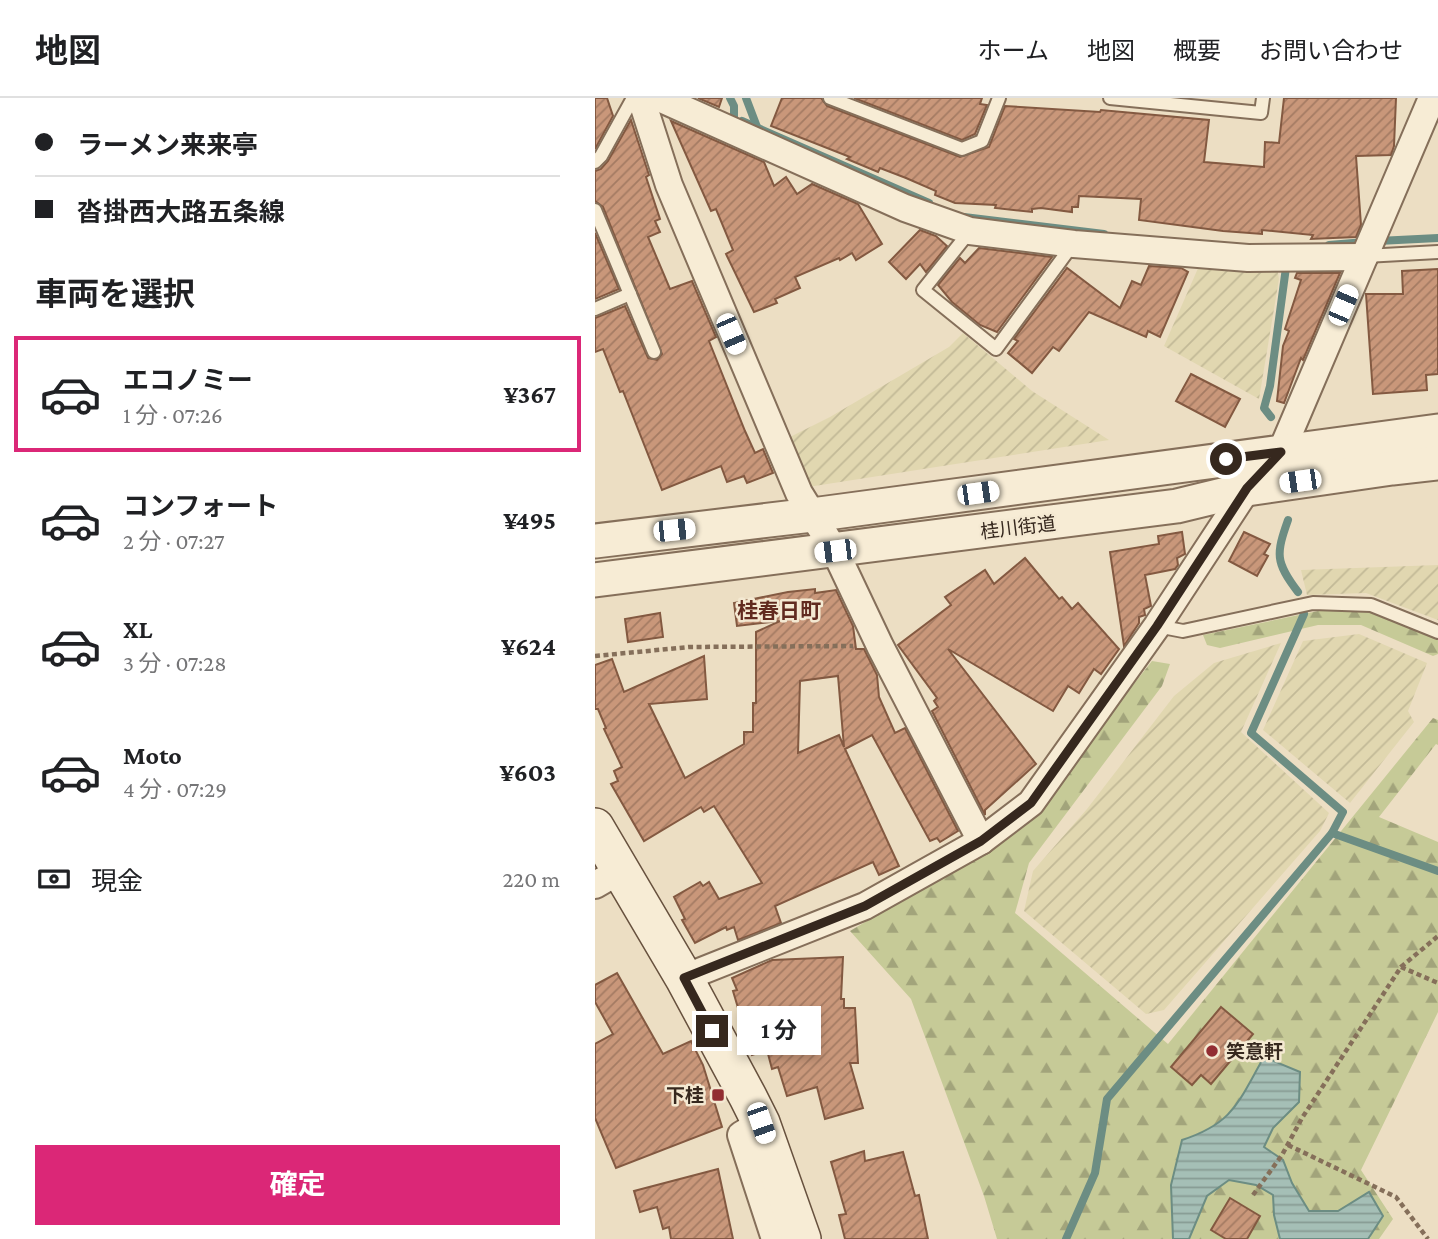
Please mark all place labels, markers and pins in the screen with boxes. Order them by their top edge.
place label: 笑意軒 [1226,1041,1283,1062]
marker: 笑意軒 [1204,1043,1220,1059]
place label: 下桂 [666,1085,704,1106]
marker: 下桂 [710,1087,726,1103]

